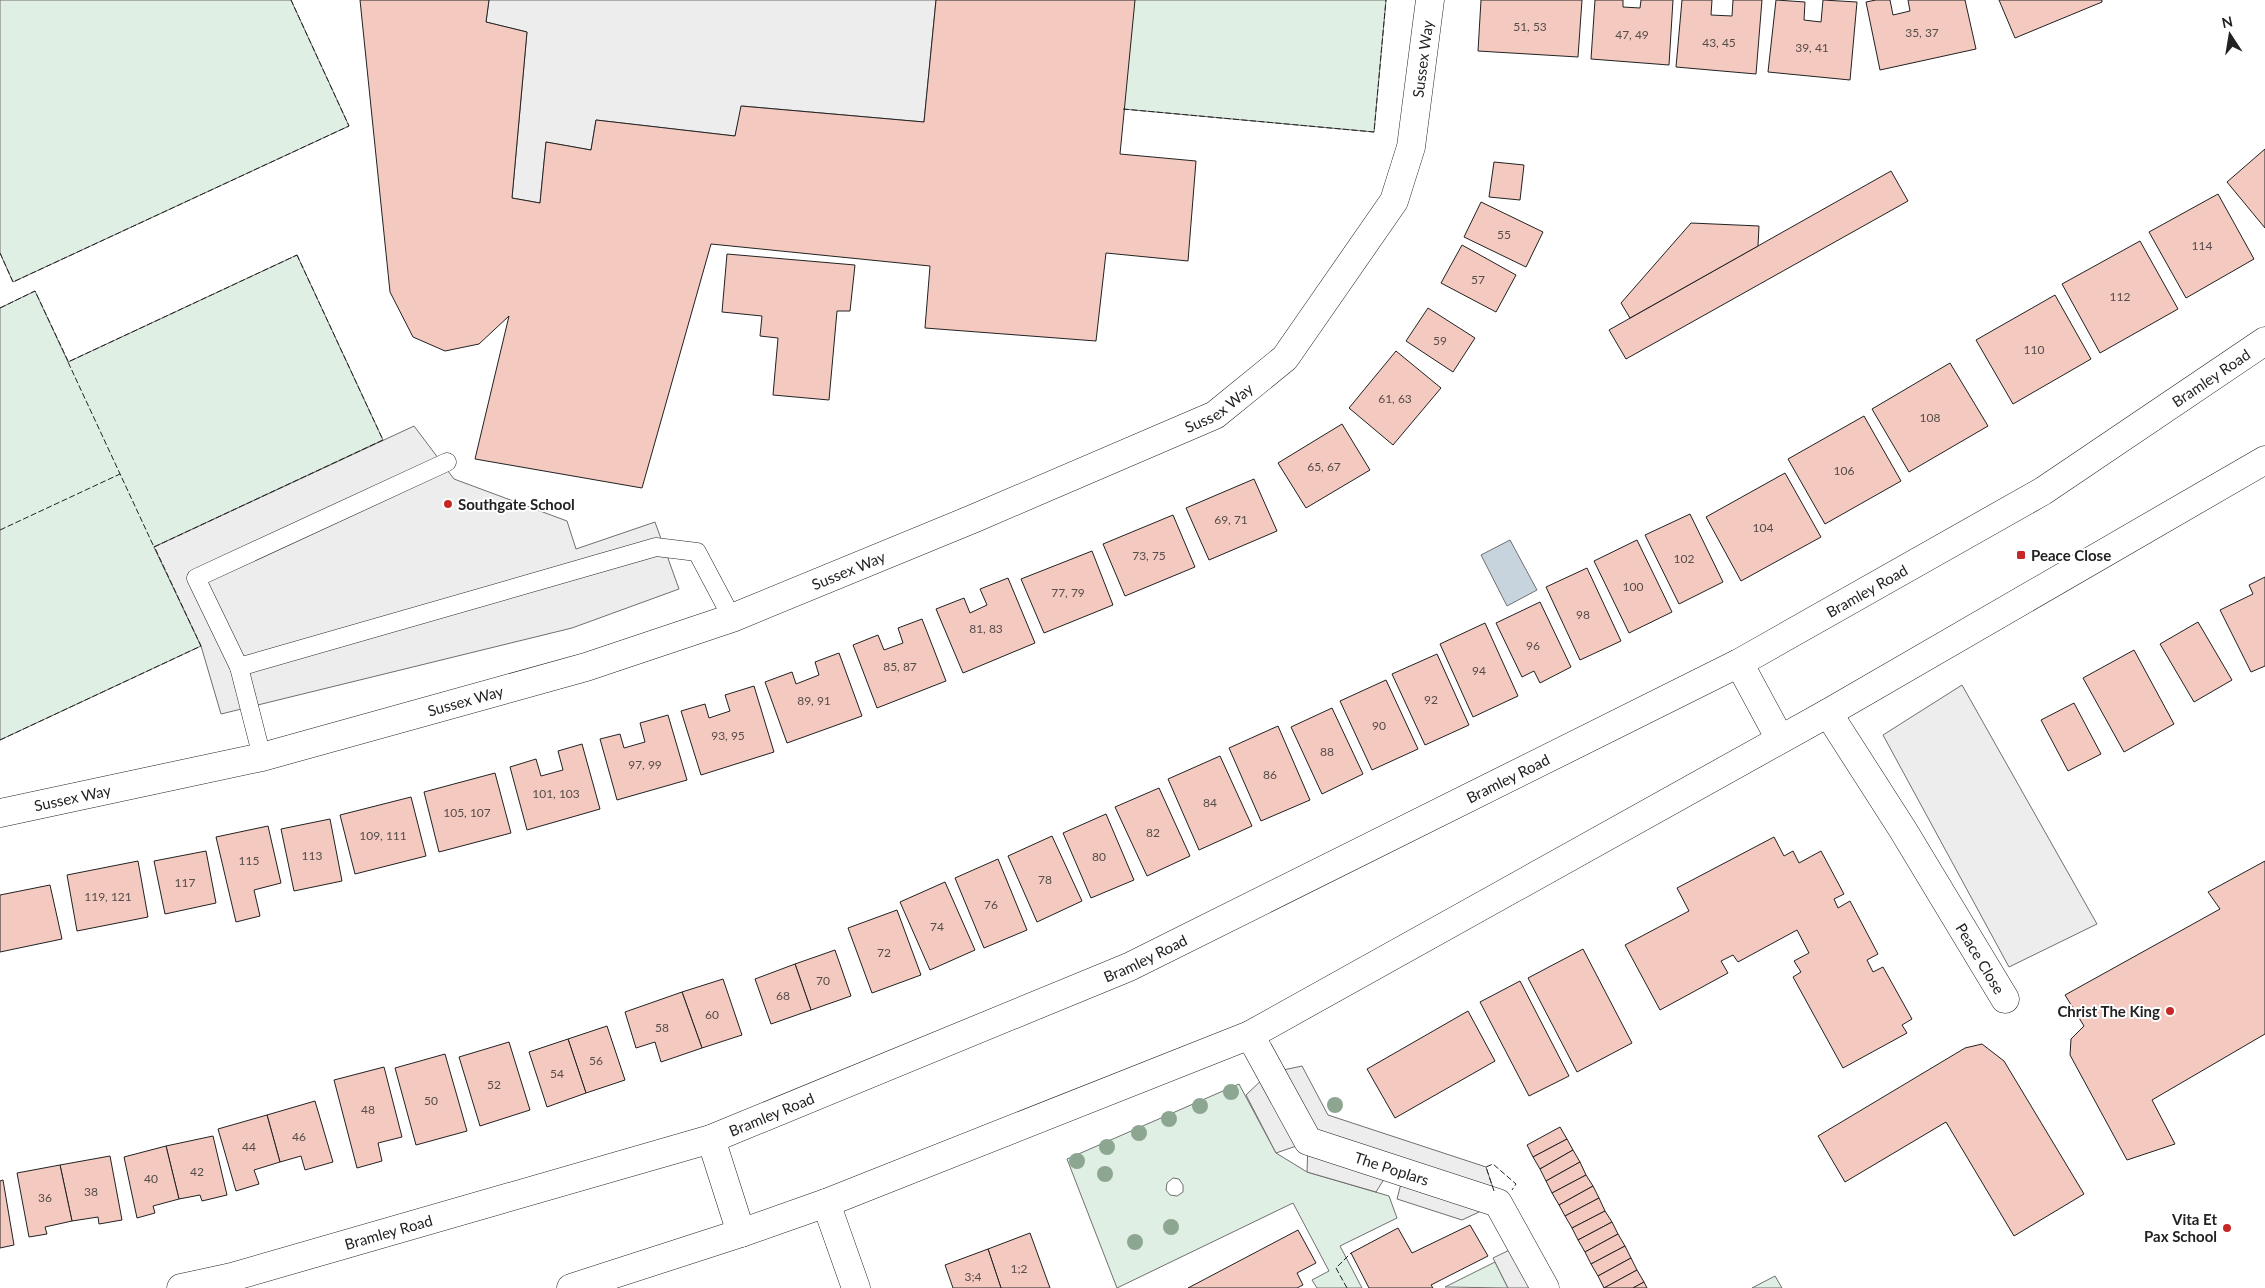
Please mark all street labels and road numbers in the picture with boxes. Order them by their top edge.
street label: Sussex Way [1408,19,1436,99]
street label: Bramley Road [2168,345,2253,410]
street label: Sussex Way [1182,379,1256,436]
street label: Sussex Way [809,547,888,593]
street label: Bramley Road [1823,561,1911,621]
street label: Sussex Way [425,681,506,720]
street label: Bramley Road [1463,750,1552,806]
street label: Sussex Way [32,781,113,814]
street label: Peace Close [1952,920,2009,997]
street label: Bramley Road [1101,931,1190,986]
street label: Bramley Road [726,1089,817,1140]
street label: The Poplars [1352,1148,1431,1189]
street label: Bramley Road [342,1211,434,1253]

